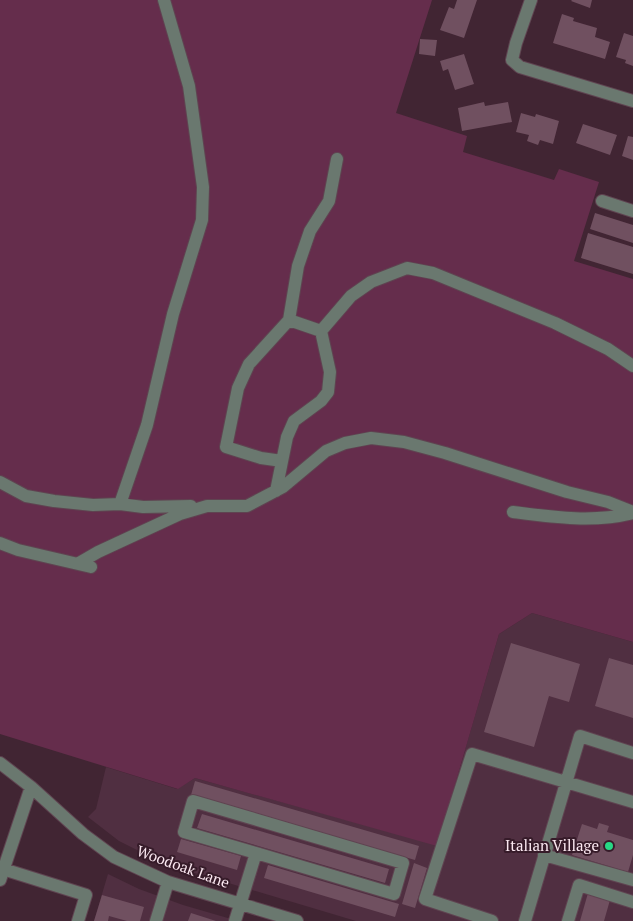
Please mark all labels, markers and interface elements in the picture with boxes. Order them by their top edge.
place label: Italian Village [505,835,599,855]
street label: Woodoak Lane [134,840,233,892]
marker: Italian Village [603,840,615,852]

